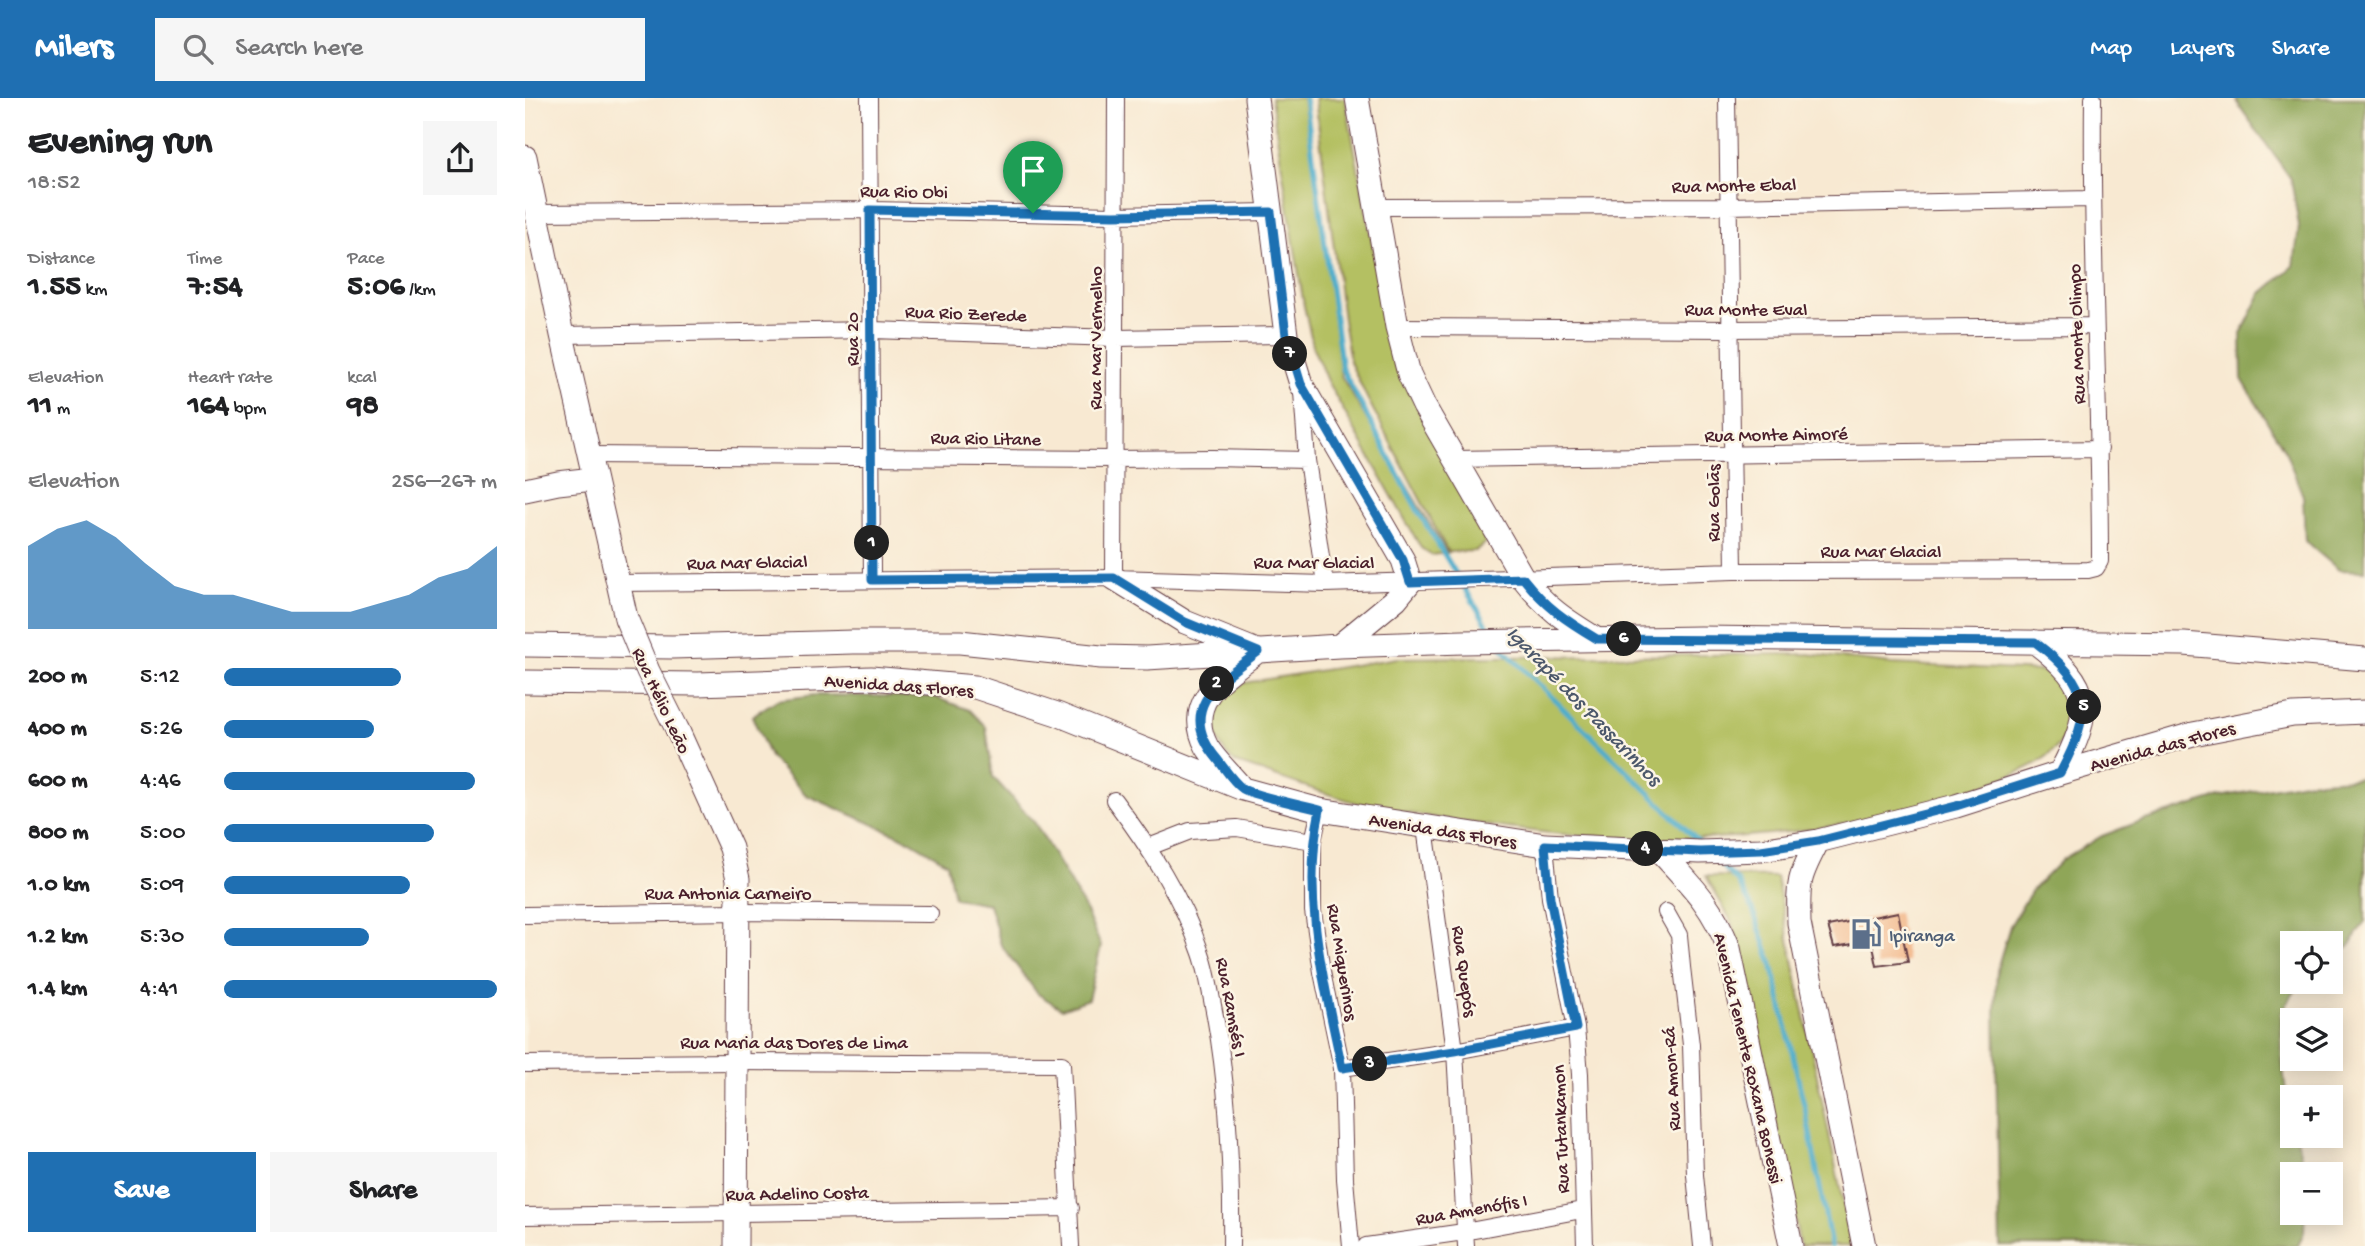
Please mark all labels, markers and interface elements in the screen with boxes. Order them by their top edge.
search box [155,18,645,81]
text: Milers [35,30,113,68]
icon: search [179,30,217,68]
text: Search here [235,34,363,65]
text: Map [2090,35,2132,64]
text: Layers [2170,35,2234,64]
text: Share [2272,35,2330,64]
button: share [423,121,497,195]
text: Evening run [28,122,212,166]
pin [1003,141,1063,213]
icon: arrive [1014,152,1052,190]
text: 18:52 [28,170,80,197]
street label: Rua Monte Ebal [1672,175,1797,200]
street label: Rua Rio Obi [860,181,948,206]
text: Distance [28,248,95,271]
text: Time [188,248,222,271]
text: Pace [347,248,385,271]
street label: Rua Monte Olimpo [2065,263,2092,404]
street label: Rua Mar Vermelho [1086,266,1109,410]
text: 1.55 [28,271,81,306]
text: 7:54 [188,271,243,306]
text: 5:06 [347,271,405,306]
text: km [81,279,108,302]
text: /km [405,279,436,302]
street label: Rua Monte Eval [1685,300,1808,323]
street label: Rua Rio Zerede [905,302,1027,329]
street label: Rua 20 [843,312,866,366]
pin: 7 [1273,336,1307,372]
text: 7 [1285,342,1294,365]
text: Elevation [28,367,104,390]
text: Heart rate [188,367,273,390]
text: kcal [347,367,377,390]
text: 11 [28,390,52,425]
text: 164 [188,390,229,425]
text: 98 [347,390,379,425]
text: m [52,398,70,421]
text: bpm [229,398,267,421]
street label: Rua Monte Aimoré [1704,424,1848,449]
street label: Rua Rio Litane [930,428,1042,453]
street label: Rua Golãs [1704,463,1727,542]
text: Elevation [28,469,119,496]
text: 256–267 m [391,469,497,496]
pin: 1 [855,526,889,560]
text: 1 [868,531,875,554]
street label: Rua Mar Glacial [1821,542,1941,565]
street label: Rua Mar Glacial [686,552,808,577]
street label: Rua Mar Glacial [1254,553,1374,576]
water label: Igarapé dos Passarinhos [1500,622,1667,794]
pin: 6 [1607,622,1641,656]
text: 6 [1619,627,1628,650]
street label: Rua Hélio Leão [625,645,694,758]
text: 200 m [28,664,87,691]
text: 5:12 [140,664,180,691]
pin: 2 [1199,666,1235,702]
street label: Avenida das Flores [824,671,975,704]
text: 2 [1212,672,1221,695]
pin: 5 [2067,690,2101,724]
text: 5 [2079,695,2089,718]
text: 400 m [28,716,87,743]
text: 5:26 [140,716,182,743]
street label: Avenida das Flores [2088,718,2239,779]
text: 600 m [28,768,88,795]
text: 4:46 [140,768,181,795]
street label: Avenida das Flores [1367,809,1519,856]
text: 800 m [28,820,89,847]
text: 5:00 [140,820,185,847]
pin: 4 [1629,832,1663,866]
text: 4 [1641,837,1650,860]
text: 1.0 km [28,872,90,899]
text: 5:09 [140,872,184,899]
street label: Rua Antonia Carneiro [644,884,812,907]
street label: Rua Miquerinos [1320,902,1361,1024]
fuel station icon: Ipiranga [1849,917,1883,951]
text: 1.2 km [28,924,88,951]
text: 5:30 [140,924,184,951]
street label: Rua Quepós [1445,925,1480,1019]
place label: Ipiranga [1889,926,1956,949]
street label: Avenida Tenente Roxana Bonessi [1707,931,1787,1186]
map controls [2280,931,2343,1225]
button: locate [2280,931,2343,994]
street label: Rua Ramsés I [1209,956,1250,1059]
text: 1.4 km [28,976,87,1003]
text: 4:41 [140,976,178,1003]
button: layers [2280,1008,2343,1071]
street label: Rua Amon-Rá [1659,1025,1688,1131]
street label: Rua Maria das Dores de Lima [680,1033,909,1056]
pin: 3 [1353,1046,1387,1082]
text: 3 [1365,1052,1374,1075]
street label: Rua Tutankamon [1549,1064,1576,1194]
button: + [2280,1085,2343,1148]
button: Save [28,1152,256,1232]
button: Share [270,1152,497,1232]
button: − [2280,1162,2343,1225]
street label: Rua Adelino Costa [725,1183,870,1208]
street label: Rua Amenófis I [1414,1190,1529,1233]

